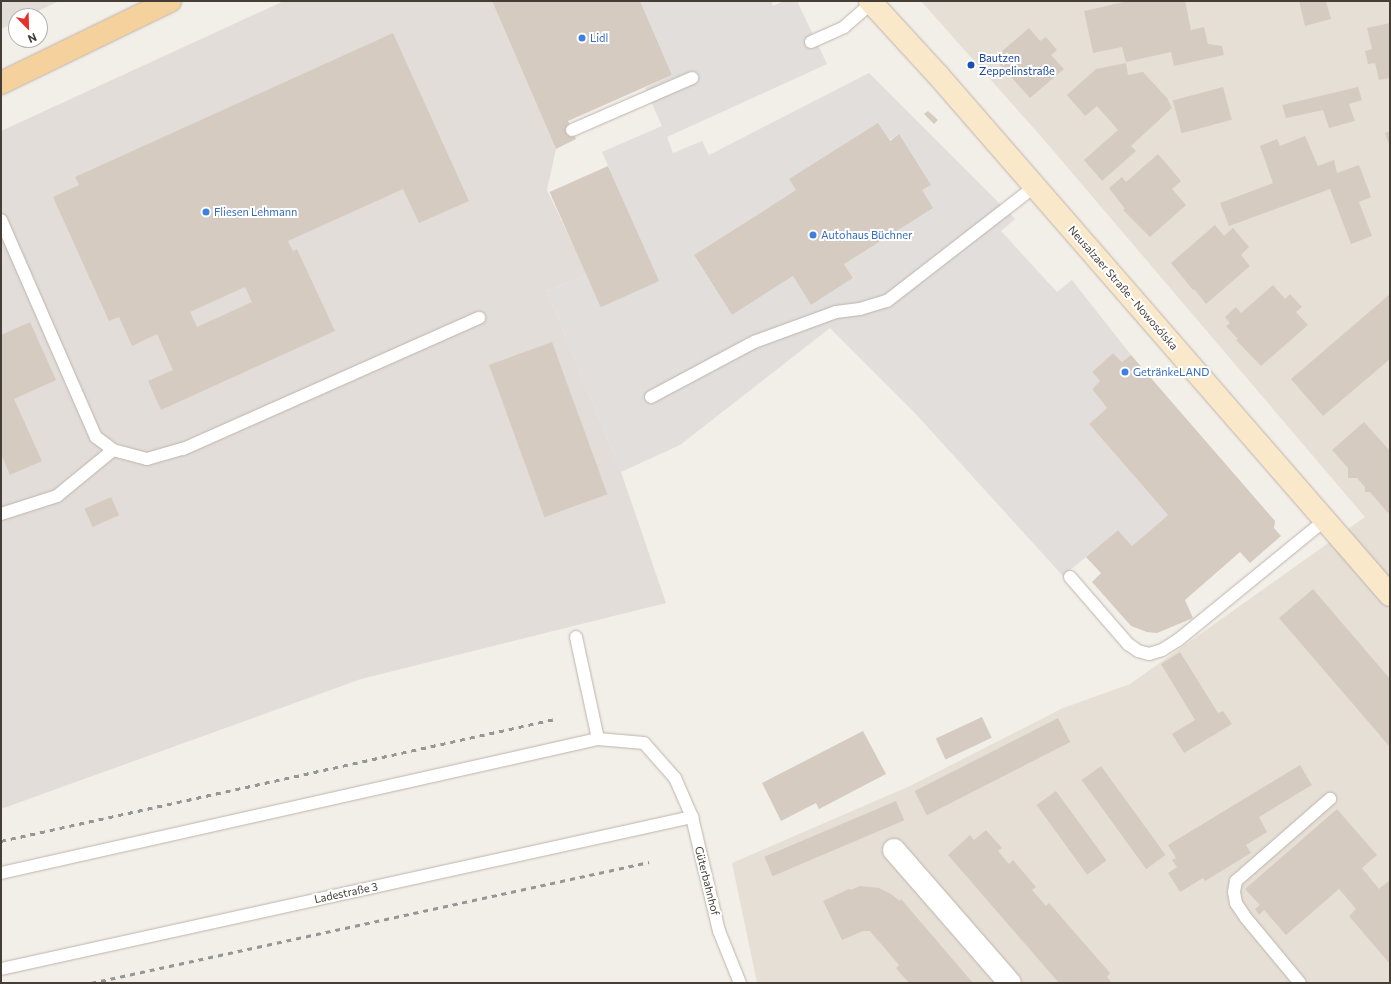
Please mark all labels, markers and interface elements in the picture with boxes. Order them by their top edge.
north arrow [8,8,48,48]
text: N [26,31,39,46]
place label: Lidl [590,31,608,45]
marker: Lidl [577,33,587,43]
place label: Bautzen Zeppelinstraße [979,52,1055,78]
marker: Bautzen Zeppelinstraße [966,60,976,70]
place label: Fliesen Lehmann [214,205,297,219]
marker: Fliesen Lehmann [201,207,211,217]
street label: Neusalzaer Straße - Nowosólska [1065,223,1181,353]
place label: Autohaus Büchner [821,228,912,242]
marker: Autohaus Büchner [808,230,818,240]
place label: GetränkeLAND [1133,365,1209,379]
marker: GetränkeLAND [1120,367,1130,377]
street label: Güterbahnhof [692,845,722,917]
street label: Ladestraße 3 [313,880,379,906]

